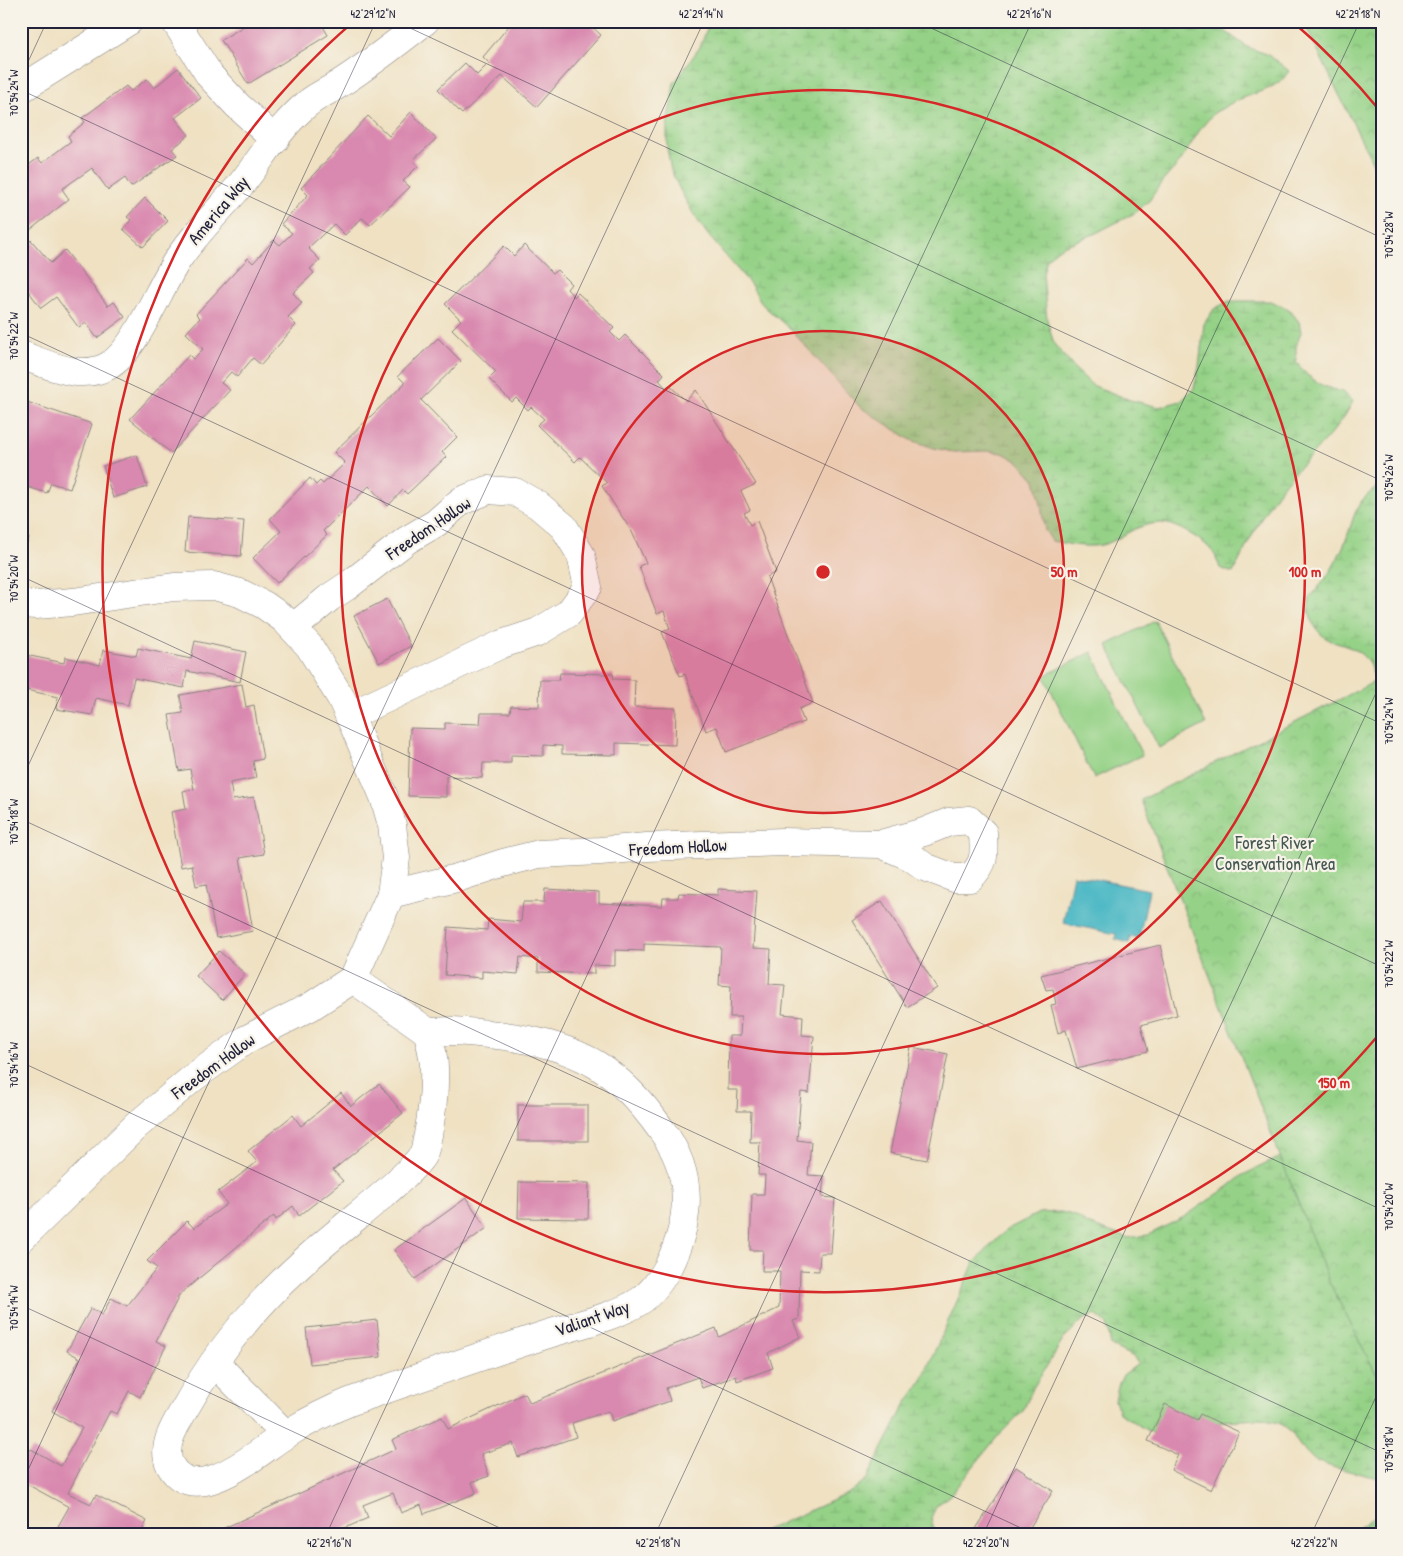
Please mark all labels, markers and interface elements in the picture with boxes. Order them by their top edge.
text: 42°29'12"N [351,5,395,22]
text: 42°29'14"N [679,5,723,22]
text: 42°29'16"N [1007,5,1051,22]
text: 42°29'18"N [1336,5,1380,22]
text: 70°54'24"W [5,69,22,116]
street label: America Way [182,170,255,250]
text: 70°54'28"W [1380,211,1397,259]
text: 70°54'22"W [5,311,22,360]
text: 70°54'26"W [1380,454,1397,502]
street label: Freedom Hollow [380,490,475,566]
text: 70°54'20"W [5,555,22,603]
text: 50 m [1051,561,1077,582]
text: 100 m [1289,561,1321,582]
centre of rings [814,563,832,581]
text: 70°54'24"W [1380,697,1397,744]
text: 70°54'18"W [5,798,22,845]
park label: Forest River Conservation Area [1215,830,1335,876]
street label: Freedom Hollow [628,832,727,862]
text: 70°54'22"W [1380,939,1397,988]
street label: Freedom Hollow [165,1027,260,1105]
text: 70°54'16"W [5,1041,22,1088]
text: 150 m [1318,1072,1350,1093]
text: 70°54'20"W [1380,1183,1397,1231]
text: 70°54'14"W [5,1285,22,1331]
street label: Valiant Way [551,1293,633,1342]
text: 70°54'18"W [1380,1426,1397,1473]
text: 42°29'16"N [307,1534,351,1551]
text: 42°29'18"N [636,1534,680,1551]
text: 42°29'20"N [963,1534,1009,1551]
text: 42°29'22"N [1291,1534,1337,1551]

